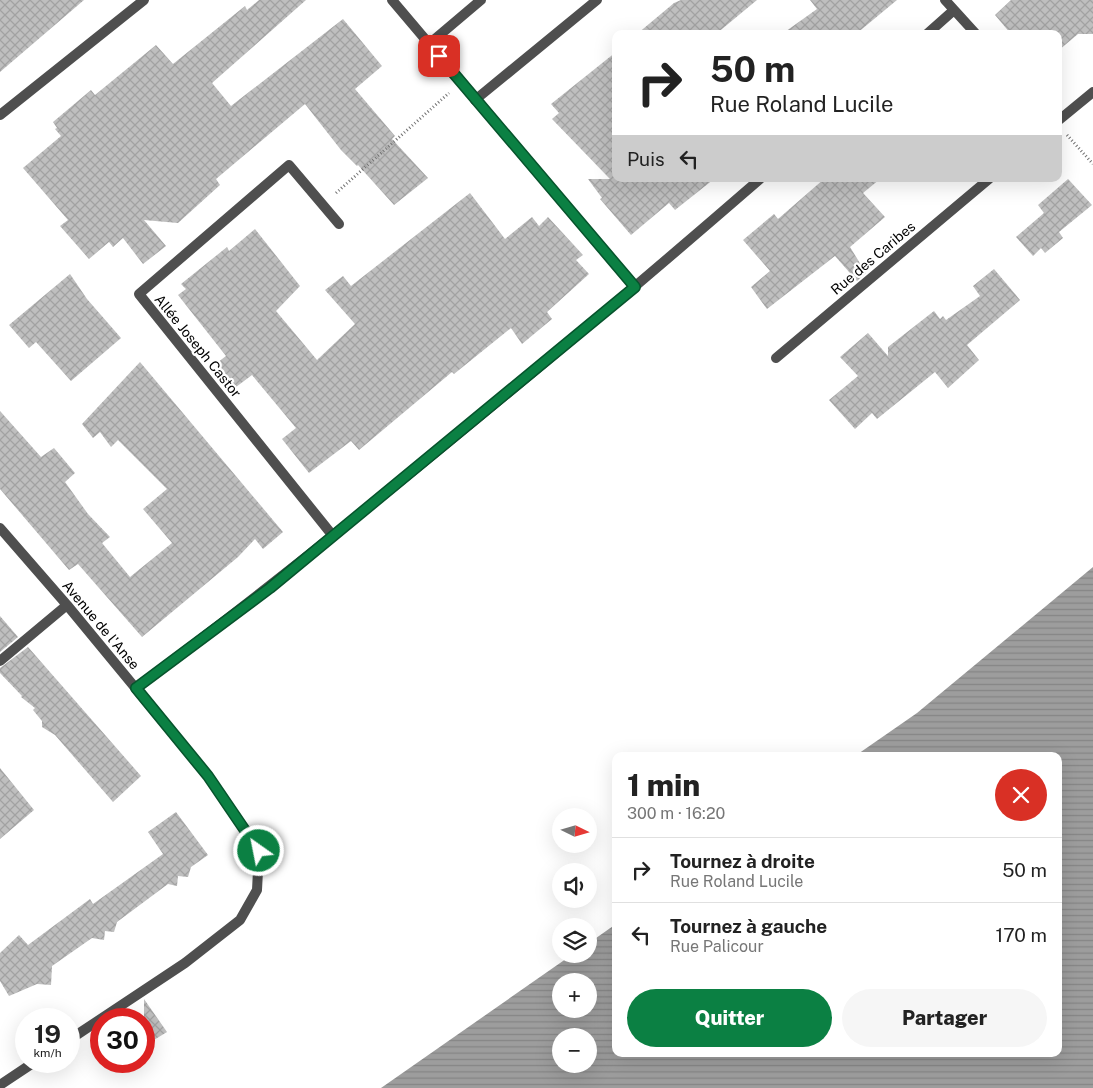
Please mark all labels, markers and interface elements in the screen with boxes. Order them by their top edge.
pin [418,35,460,77]
icon: arrive [425,42,453,70]
text: 50 m [710,49,795,90]
icon: right [627,50,692,115]
text: Rue Roland Lucile [710,91,893,117]
icon: left [675,145,703,173]
text: Puis [627,148,665,170]
street label: Rue des Caribes [828,218,918,298]
street label: Allée Joseph Castor [152,291,244,401]
street label: Avenue de l'Anse [59,577,143,673]
text: 1 min [627,767,700,803]
button: close [995,769,1047,821]
text: 300 m · 16:20 [627,804,725,823]
north arrow [552,808,598,852]
map controls [552,808,597,1073]
position arrow [232,824,284,876]
text: Tournez à droite [670,850,815,872]
icon: right [627,856,655,884]
text: 50 m [1002,859,1047,881]
button: sound [552,863,597,908]
text: Rue Roland Lucile [670,872,803,891]
text: Tournez à gauche [670,915,827,937]
button: layers [552,918,597,963]
icon: left [627,921,655,949]
text: 170 m [996,924,1047,946]
text: Rue Palicour [670,937,764,956]
button: + [552,973,597,1018]
button: Quitter [627,989,832,1047]
button: Partager [842,989,1047,1047]
speed limit sign: 30 [90,1008,155,1073]
text: 19 [34,1019,61,1049]
button: − [552,1028,597,1073]
text: km/h [33,1046,62,1060]

